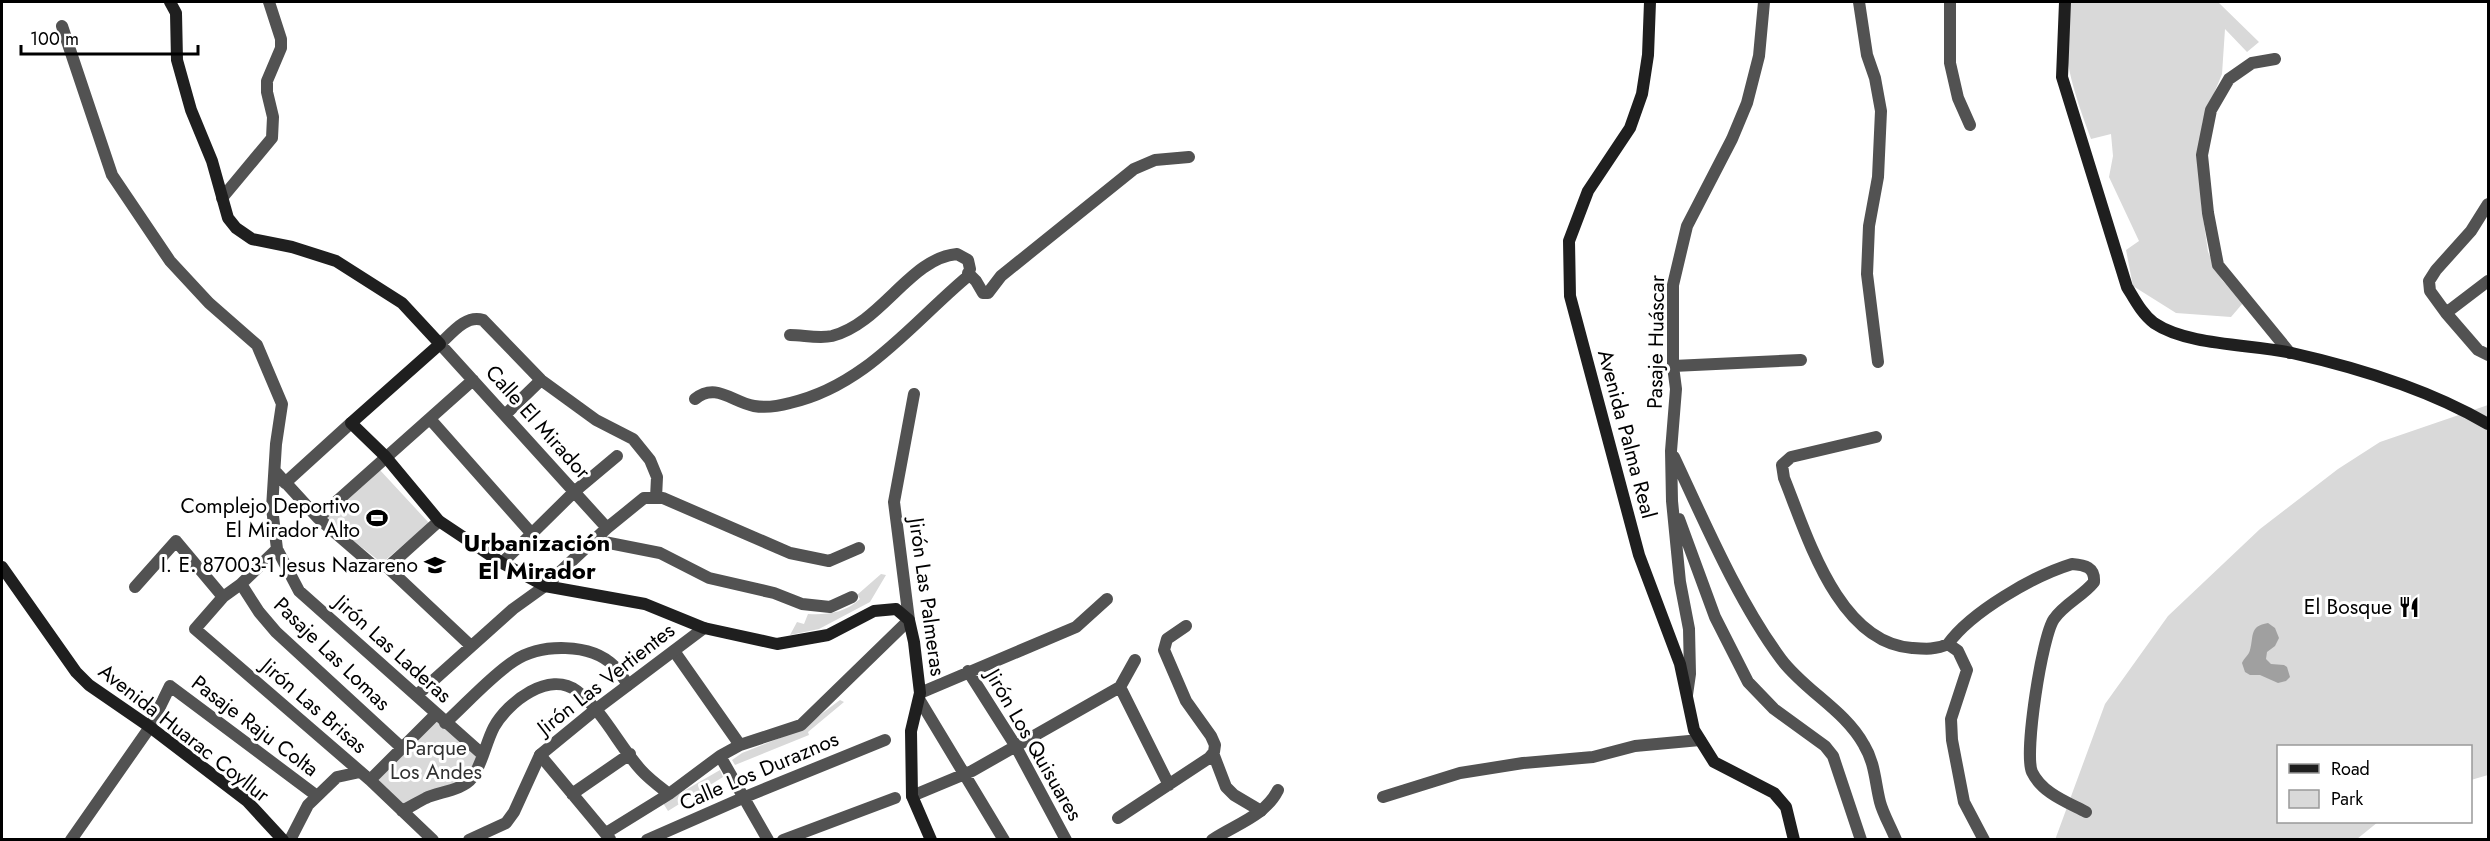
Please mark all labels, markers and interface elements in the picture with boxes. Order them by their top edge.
scale bar [21,18,198,56]
text: 100 m [30,26,79,52]
street label: Pasaje Huáscar [1640,274,1672,409]
street label: Avenida Palma Real [1590,346,1664,522]
street label: Calle El Mirador [479,358,598,486]
place label: Complejo Deportivo El Mirador Alto [181,491,360,545]
sports icon: Complejo Deportivo El Mirador Alto [365,506,389,530]
street label: Jirón Las Palmeras [901,513,953,678]
district label: Urbanización El Mirador [464,525,610,588]
place label: I. E. 87003-1 Jesus Nazareno [161,550,418,580]
school or university icon: I. E. 87003-1 Jesus Nazareno [423,553,447,577]
street label: Jirón Las Laderas [326,586,458,710]
street label: Pasaje Las Lomas [267,590,397,718]
place label: El Bosque [2304,592,2392,622]
restaurant icon: El Bosque [2397,595,2421,619]
street label: Jirón Las Vertientes [528,616,681,744]
street label: Jirón Las Brisas [252,649,374,761]
street label: Avenida Huarac Coyllur [92,657,277,810]
street label: Jirón Los Quisuares [977,661,1090,826]
street label: Pasaje Raju Colta [185,668,325,784]
street label: Calle Los Duraznos [675,724,843,818]
park label: Parque Los Andes [390,733,482,787]
legend [2277,745,2472,823]
text: Road [2331,756,2370,782]
text: Park [2331,786,2363,812]

